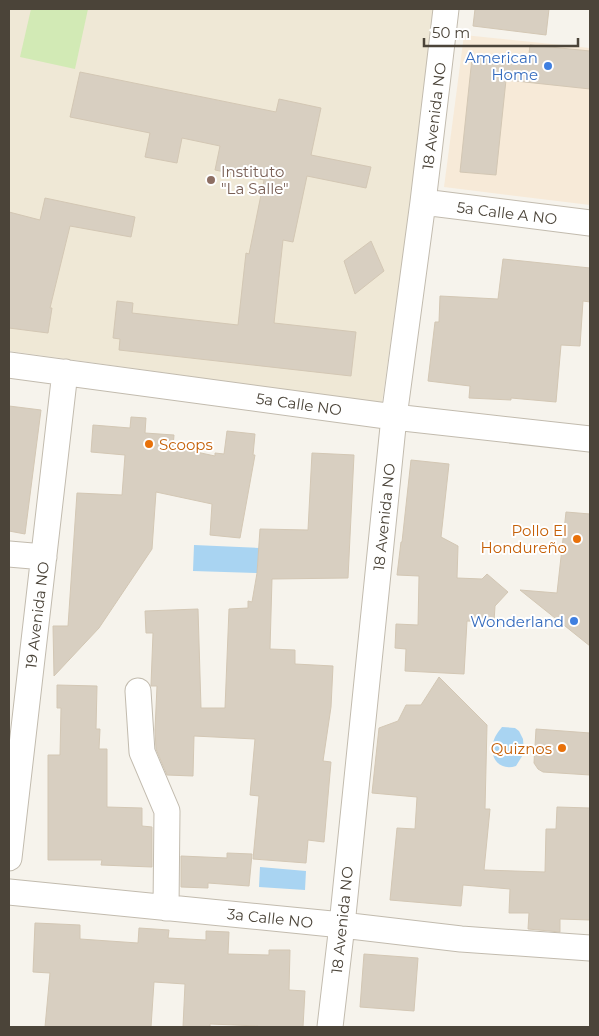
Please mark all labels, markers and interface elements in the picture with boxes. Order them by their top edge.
scale bar [424,15,578,47]
text: 50 m [432,23,470,42]
place label: American Home [465,48,538,84]
marker: American Home [542,60,554,72]
street label: 18 Avenida NO [418,61,450,171]
place label: Instituto "La Salle" [221,162,289,198]
marker: Instituto "La Salle" [205,174,217,186]
street label: 5a Calle A NO [456,197,558,229]
street label: 5a Calle NO [255,389,343,419]
place label: Scoops [159,435,213,454]
marker: Scoops [143,438,155,450]
street label: 18 Avenida NO [369,462,399,572]
place label: Pollo El Hondureño [481,521,567,557]
marker: Pollo El Hondureño [571,533,583,545]
street label: 19 Avenida NO [21,560,53,670]
place label: Wonderland [470,612,564,631]
marker: Wonderland [568,615,580,627]
place label: Quiznos [491,739,552,758]
marker: Quiznos [556,742,568,754]
street label: 18 Avenida NO [327,865,357,975]
street label: 3a Calle NO [226,904,314,932]

